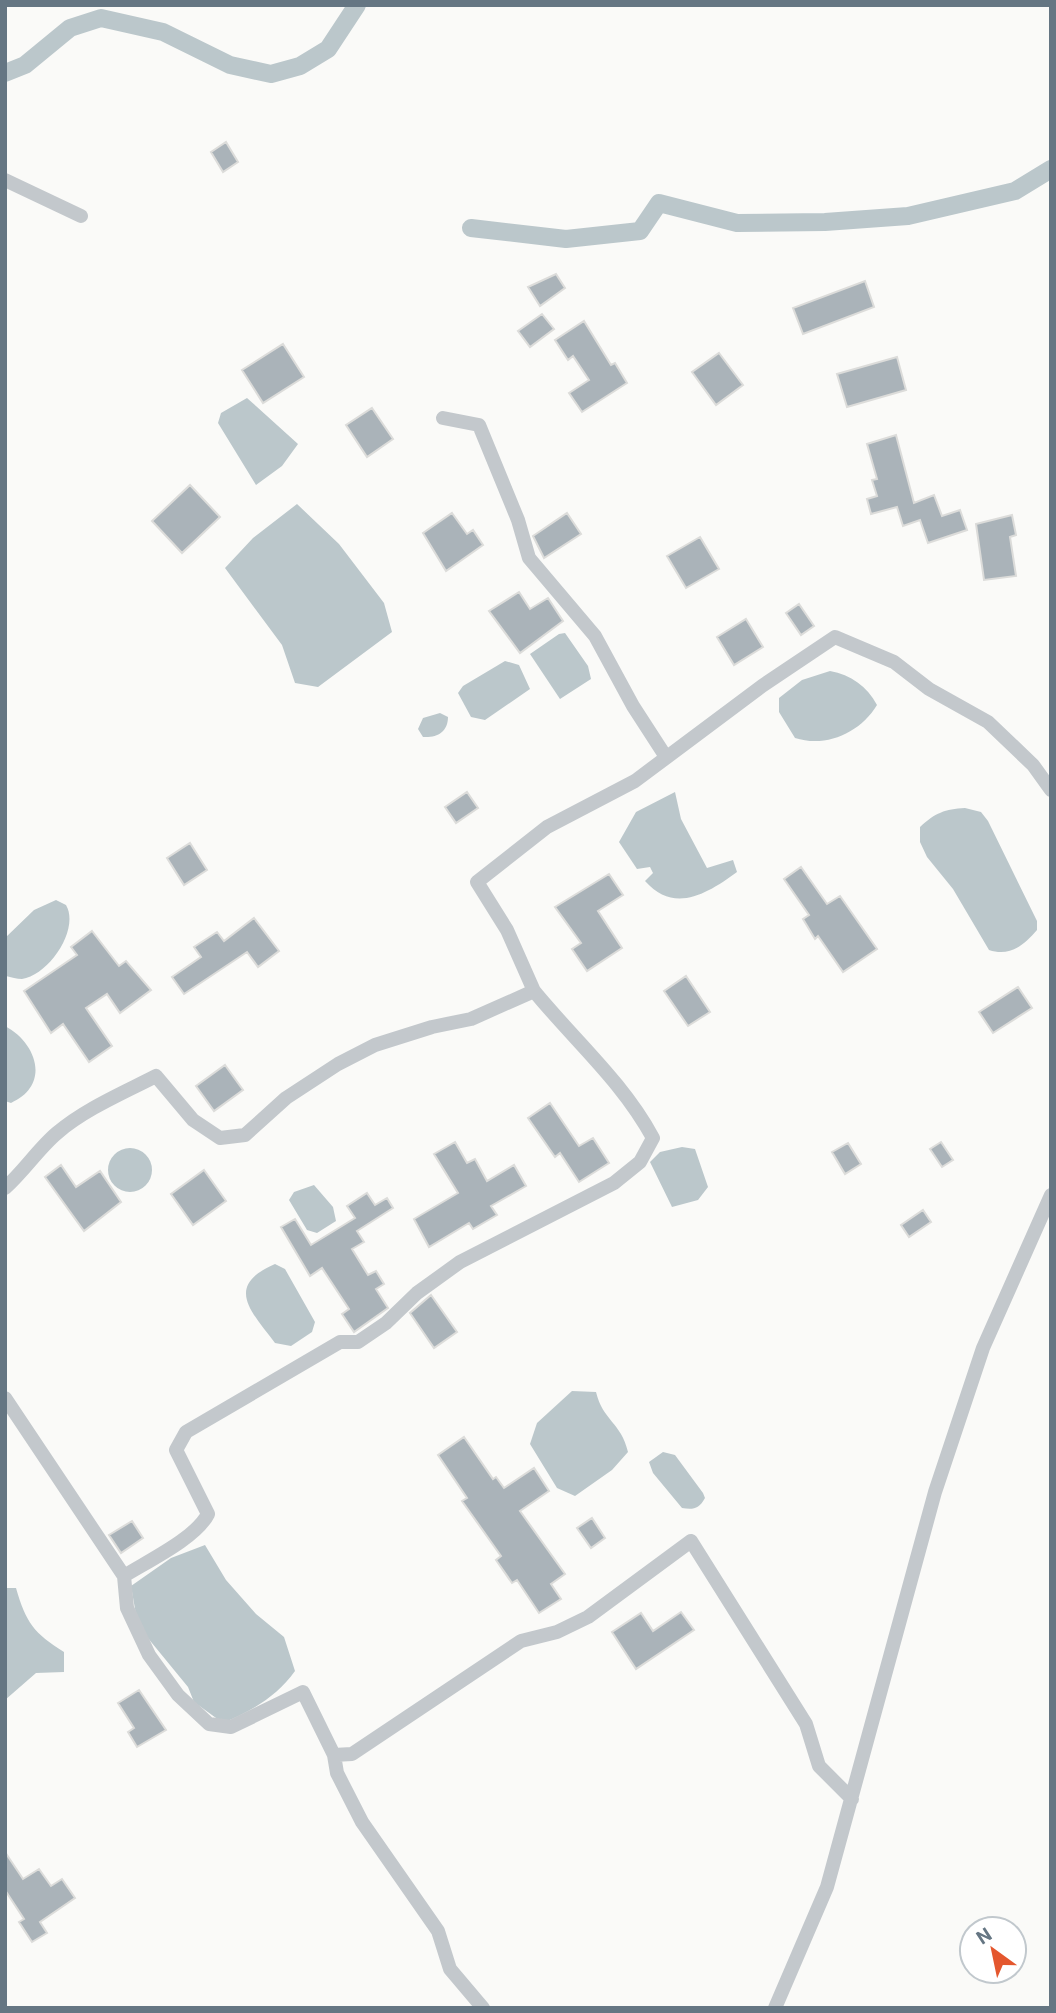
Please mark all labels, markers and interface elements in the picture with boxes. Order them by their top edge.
north arrow [958,1915,1028,1985]
text: N [972,1923,996,1949]

